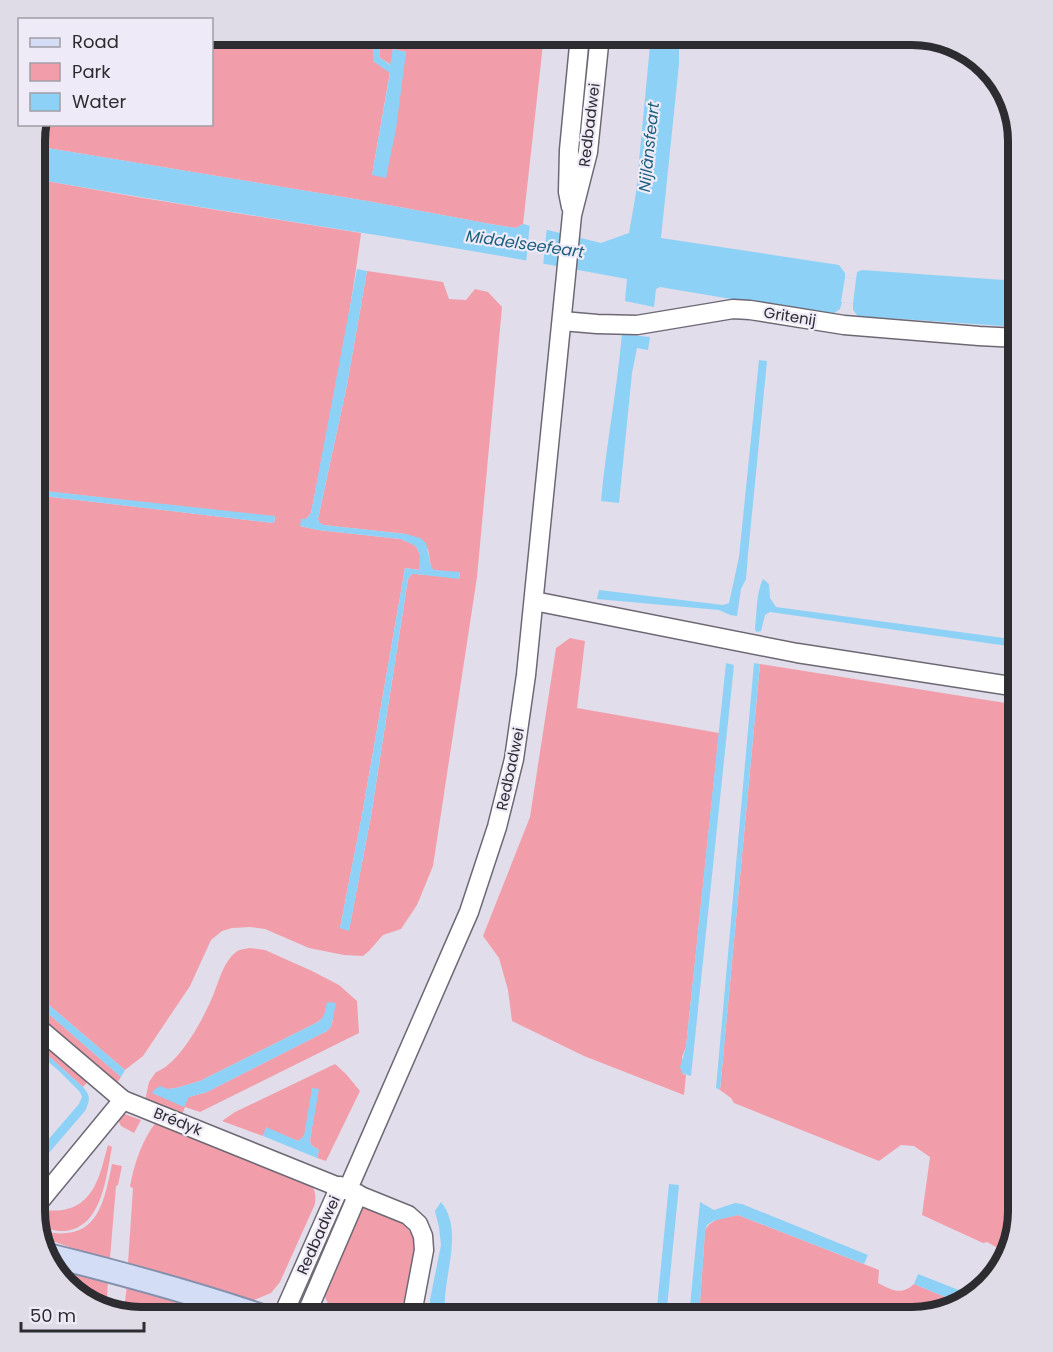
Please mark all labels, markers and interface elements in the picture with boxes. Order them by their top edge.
legend [18,18,213,126]
text: Road [72,29,119,54]
text: Park [72,59,111,84]
street label: Redbadwei [573,82,605,168]
text: Water [72,89,126,114]
water label: Nijlânsfeart [633,100,665,193]
water label: Middelseefeart [464,224,587,264]
street label: Gritenij [762,302,818,330]
street label: Redbadwei [491,726,529,812]
street label: Brédyk [151,1102,206,1140]
street label: Redbadwei [291,1192,345,1278]
scale bar [21,1295,144,1333]
text: 50 m [30,1303,76,1328]

